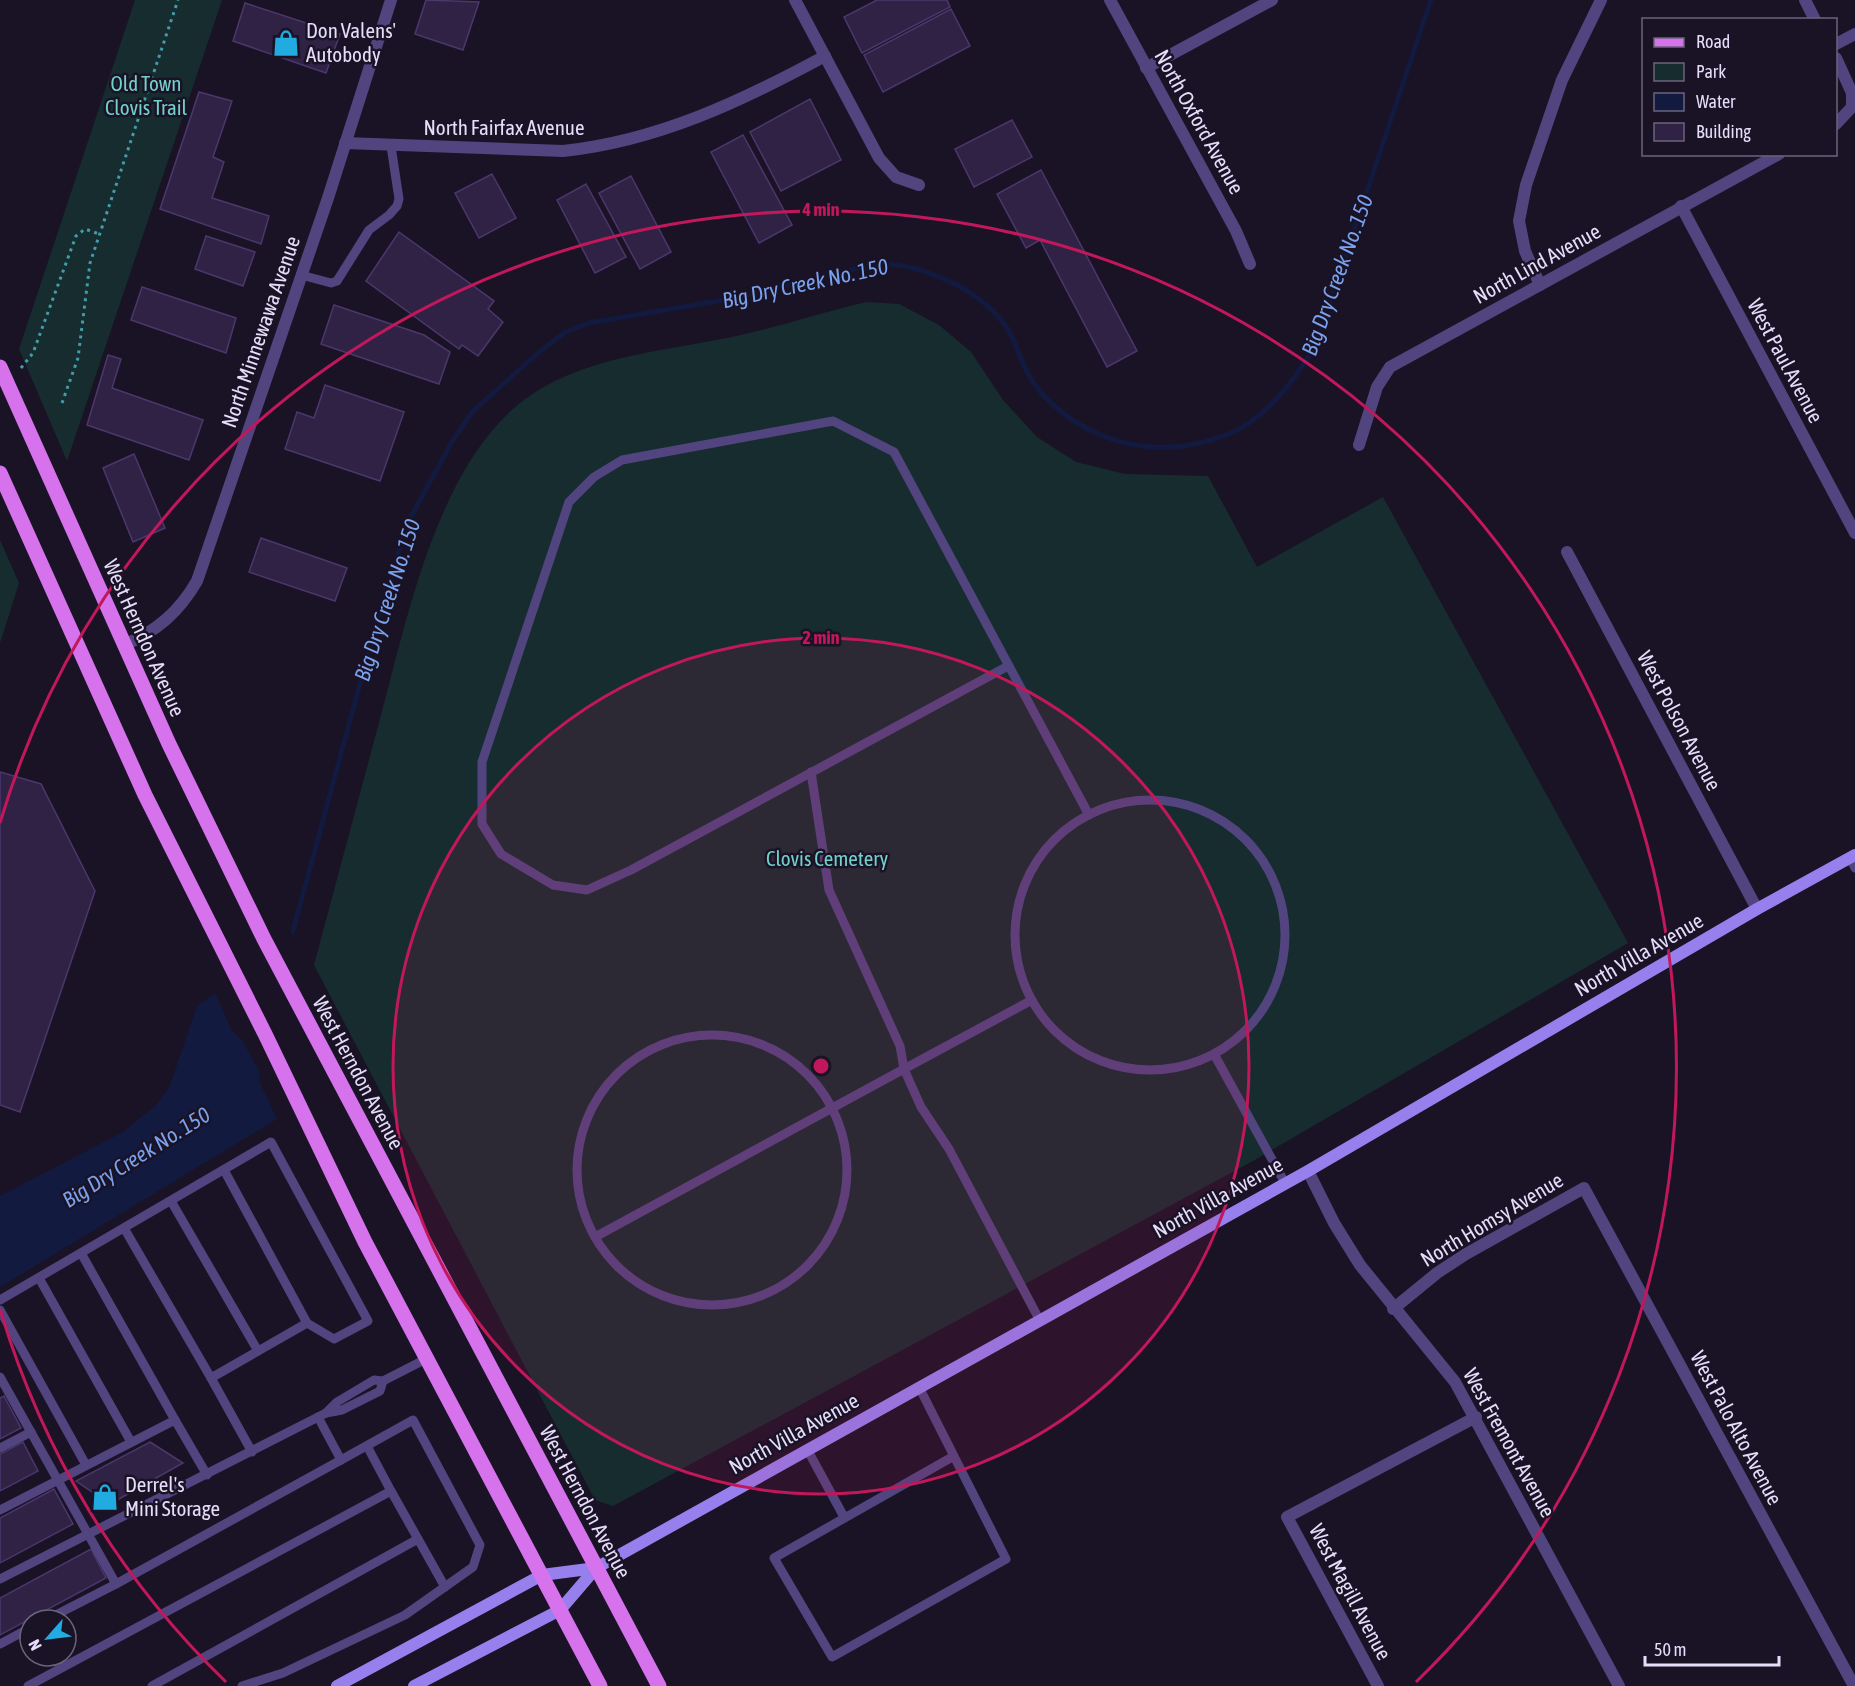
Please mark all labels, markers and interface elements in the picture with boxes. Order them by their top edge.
place label: Don Valens' Autobody [306,18,396,66]
legend [1642,18,1837,156]
shop icon: Don Valens' Autobody [271,28,301,58]
text: Road [1696,31,1730,52]
street label: North Oxford Avenue [1150,45,1249,198]
text: Park [1696,61,1726,82]
park label: Old Town Clovis Trail [105,71,187,119]
text: Water [1696,91,1736,112]
street label: North Fairfax Avenue [423,115,585,139]
text: Building [1696,121,1751,142]
water label: Big Dry Creek No. 150 [1296,191,1378,359]
text: 4 min [802,199,840,220]
street label: North Lind Avenue [1469,218,1604,308]
street label: North Minnewawa Avenue [216,233,304,431]
water label: Big Dry Creek No. 150 [720,253,890,313]
street label: West Paul Avenue [1743,294,1829,427]
water label: Big Dry Creek No. 150 [349,516,425,684]
street label: West Herndon Avenue [99,555,190,720]
text: 2 min [803,627,840,648]
street label: West Polson Avenue [1633,647,1727,794]
park label: Clovis Cemetery [766,846,888,870]
street label: North Villa Avenue [1570,908,1707,1001]
street label: West Herndon Avenue [308,992,409,1153]
centre of rings [811,1056,831,1076]
water label: Big Dry Creek No. 150 [57,1101,215,1213]
street label: North Villa Avenue [1149,1152,1286,1243]
street label: North Homsy Avenue [1416,1167,1567,1271]
street label: West Palo Alto Avenue [1686,1347,1788,1509]
street label: West Fremont Avenue [1459,1364,1561,1521]
street label: North Villa Avenue [725,1388,862,1479]
street label: West Herndon Avenue [535,1421,636,1582]
place label: Derrel's Mini Storage [125,1472,220,1520]
shop icon: Derrel's Mini Storage [90,1482,120,1512]
street label: West Magill Avenue [1305,1520,1397,1664]
north arrow [18,1608,78,1668]
scale bar [1645,1629,1778,1667]
text: N [25,1637,45,1653]
text: 50 m [1654,1639,1686,1660]

